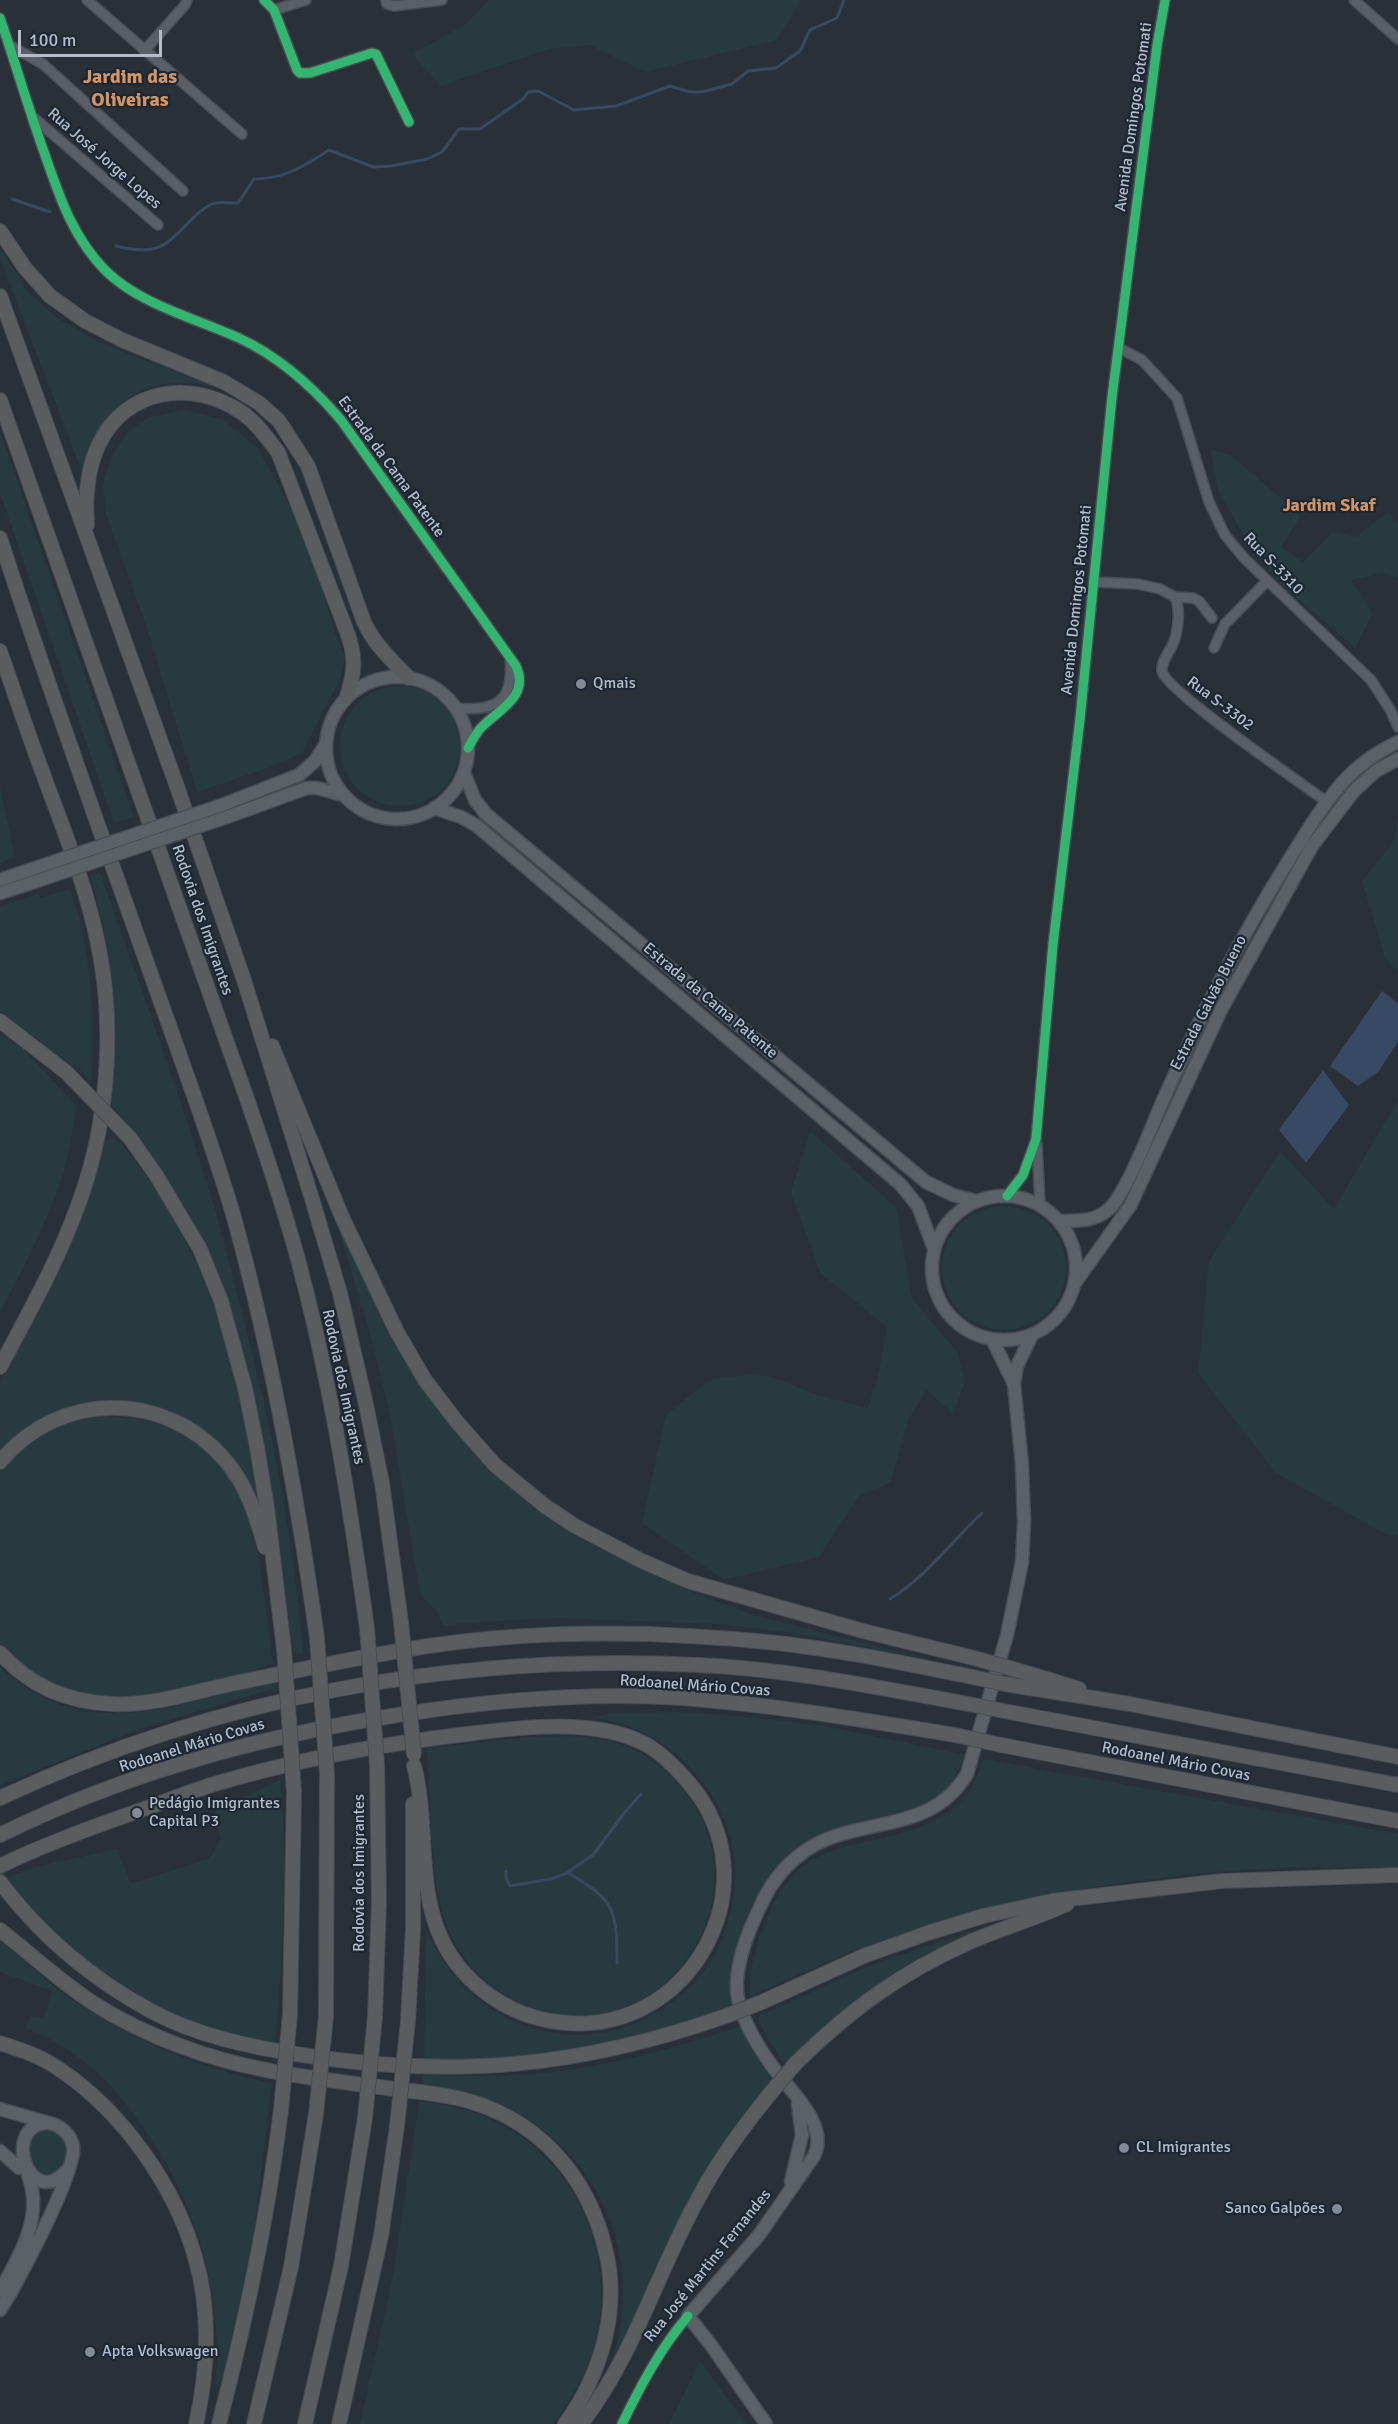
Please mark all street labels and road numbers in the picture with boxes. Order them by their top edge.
street label: Avenida Domingos Potomati [1111,21,1157,213]
street label: Rua José Jorge Lopes [43,104,165,214]
street label: Estrada da Cama Patente [333,393,449,541]
street label: Avenida Domingos Potomati [1057,504,1097,696]
street label: Rua S-3310 [1239,529,1307,599]
street label: Rua S-3302 [1183,673,1257,735]
street label: Rodovia dos Imigrantes [167,842,237,998]
street label: Estrada Galvão Bueno [1167,932,1251,1074]
street label: Estrada da Cama Patente [639,939,781,1063]
street label: Rodovia dos Imigrantes [317,1308,369,1466]
street label: Rodoanel Mário Covas [619,1671,771,1701]
street label: Rodoanel Mário Covas [117,1715,267,1777]
street label: Rodoanel Mário Covas [1100,1738,1252,1786]
street label: Rodovia dos Imigrantes [350,1794,370,1952]
street label: Rua José Martins Fernandes [640,2186,776,2346]

